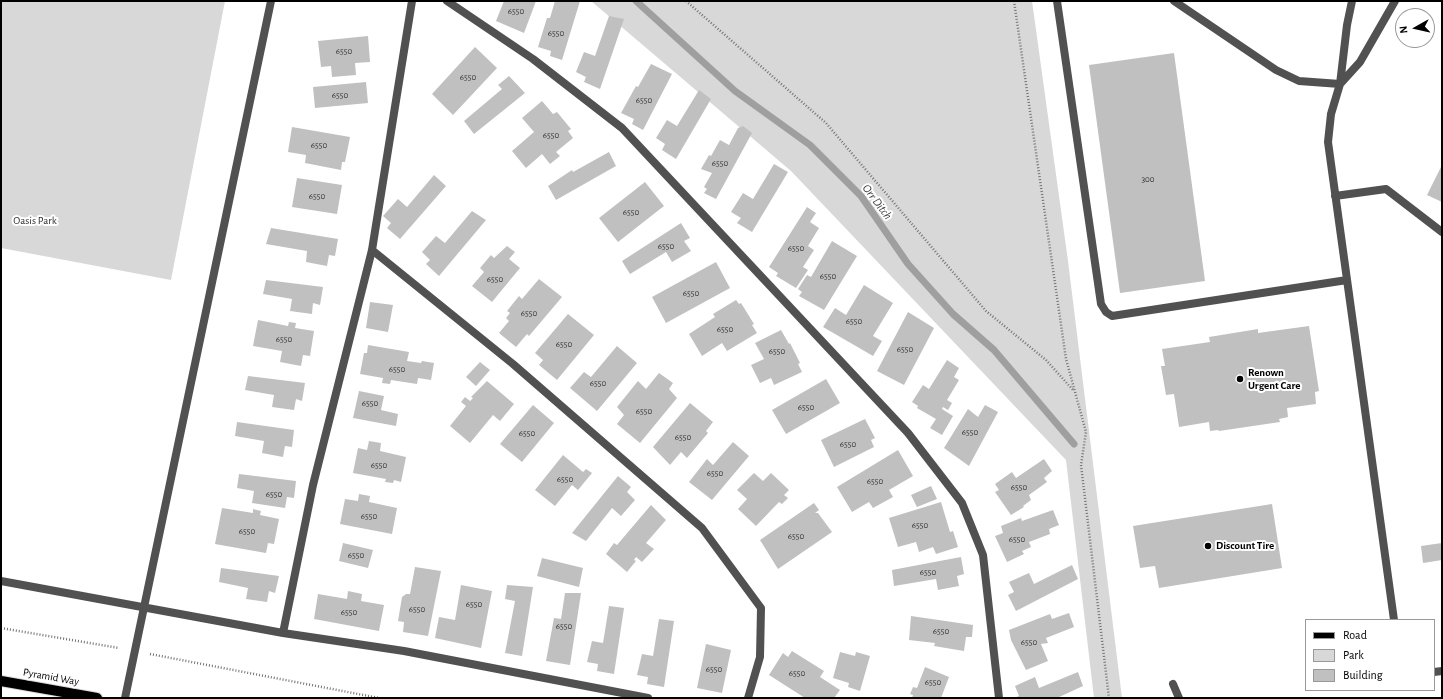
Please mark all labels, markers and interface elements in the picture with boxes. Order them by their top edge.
house number: 6550 [508,6,524,16]
north arrow [1395,8,1435,48]
text: N [1398,25,1410,34]
house number: 6550 [548,28,564,38]
house number: 6550 [336,46,352,56]
house number: 6550 [460,72,476,82]
house number: 6550 [332,90,348,100]
house number: 6550 [636,95,652,105]
house number: 6550 [543,130,559,140]
house number: 6550 [311,140,327,150]
house number: 6550 [712,158,728,168]
house number: 300 [1141,174,1155,184]
water label: Orr Ditch [859,182,895,222]
house number: 6550 [309,191,325,201]
house number: 6550 [623,207,639,217]
park label: Oasis Park [13,214,57,228]
house number: 6550 [658,241,674,251]
house number: 6550 [788,243,804,253]
house number: 6550 [820,271,836,281]
house number: 6550 [487,274,503,284]
house number: 6550 [683,288,699,298]
house number: 6550 [521,308,537,318]
house number: 6550 [846,316,862,326]
house number: 6550 [717,324,733,334]
house number: 6550 [276,334,292,344]
house number: 6550 [556,339,572,349]
house number: 6550 [897,344,913,354]
house number: 6550 [769,346,785,356]
house number: 6550 [389,364,405,374]
place label: Renown Urgent Care [1248,366,1300,392]
marker: Renown Urgent Care [1235,374,1245,384]
house number: 6550 [590,378,606,388]
house number: 6550 [362,398,378,408]
house number: 6550 [798,402,814,412]
house number: 6550 [636,406,652,416]
house number: 6550 [962,427,978,437]
house number: 6550 [519,428,535,438]
house number: 6550 [675,432,691,442]
house number: 6550 [840,439,856,449]
house number: 6550 [371,460,387,470]
house number: 6550 [707,468,723,478]
house number: 6550 [557,474,573,484]
house number: 6550 [867,476,883,486]
house number: 6550 [1011,482,1027,492]
house number: 6550 [266,489,282,499]
house number: 6550 [361,511,377,521]
house number: 6550 [912,520,928,530]
house number: 6550 [239,526,255,536]
house number: 6550 [788,531,804,541]
house number: 6550 [1009,534,1025,544]
place label: Discount Tire [1216,539,1274,553]
marker: Discount Tire [1203,541,1213,551]
house number: 6550 [348,550,364,560]
house number: 6550 [920,567,936,577]
house number: 6550 [466,599,482,609]
house number: 6550 [409,604,425,614]
house number: 6550 [341,607,357,617]
legend [1305,619,1435,691]
house number: 6550 [556,621,572,631]
house number: 6550 [933,626,949,636]
text: Road [1343,629,1367,641]
house number: 6550 [1021,637,1037,647]
text: Park [1343,649,1364,661]
house number: 6550 [706,664,722,674]
street label: Pyramid Way [22,666,80,688]
house number: 6550 [789,668,805,678]
text: Building [1343,669,1383,681]
house number: 6550 [925,677,941,687]

